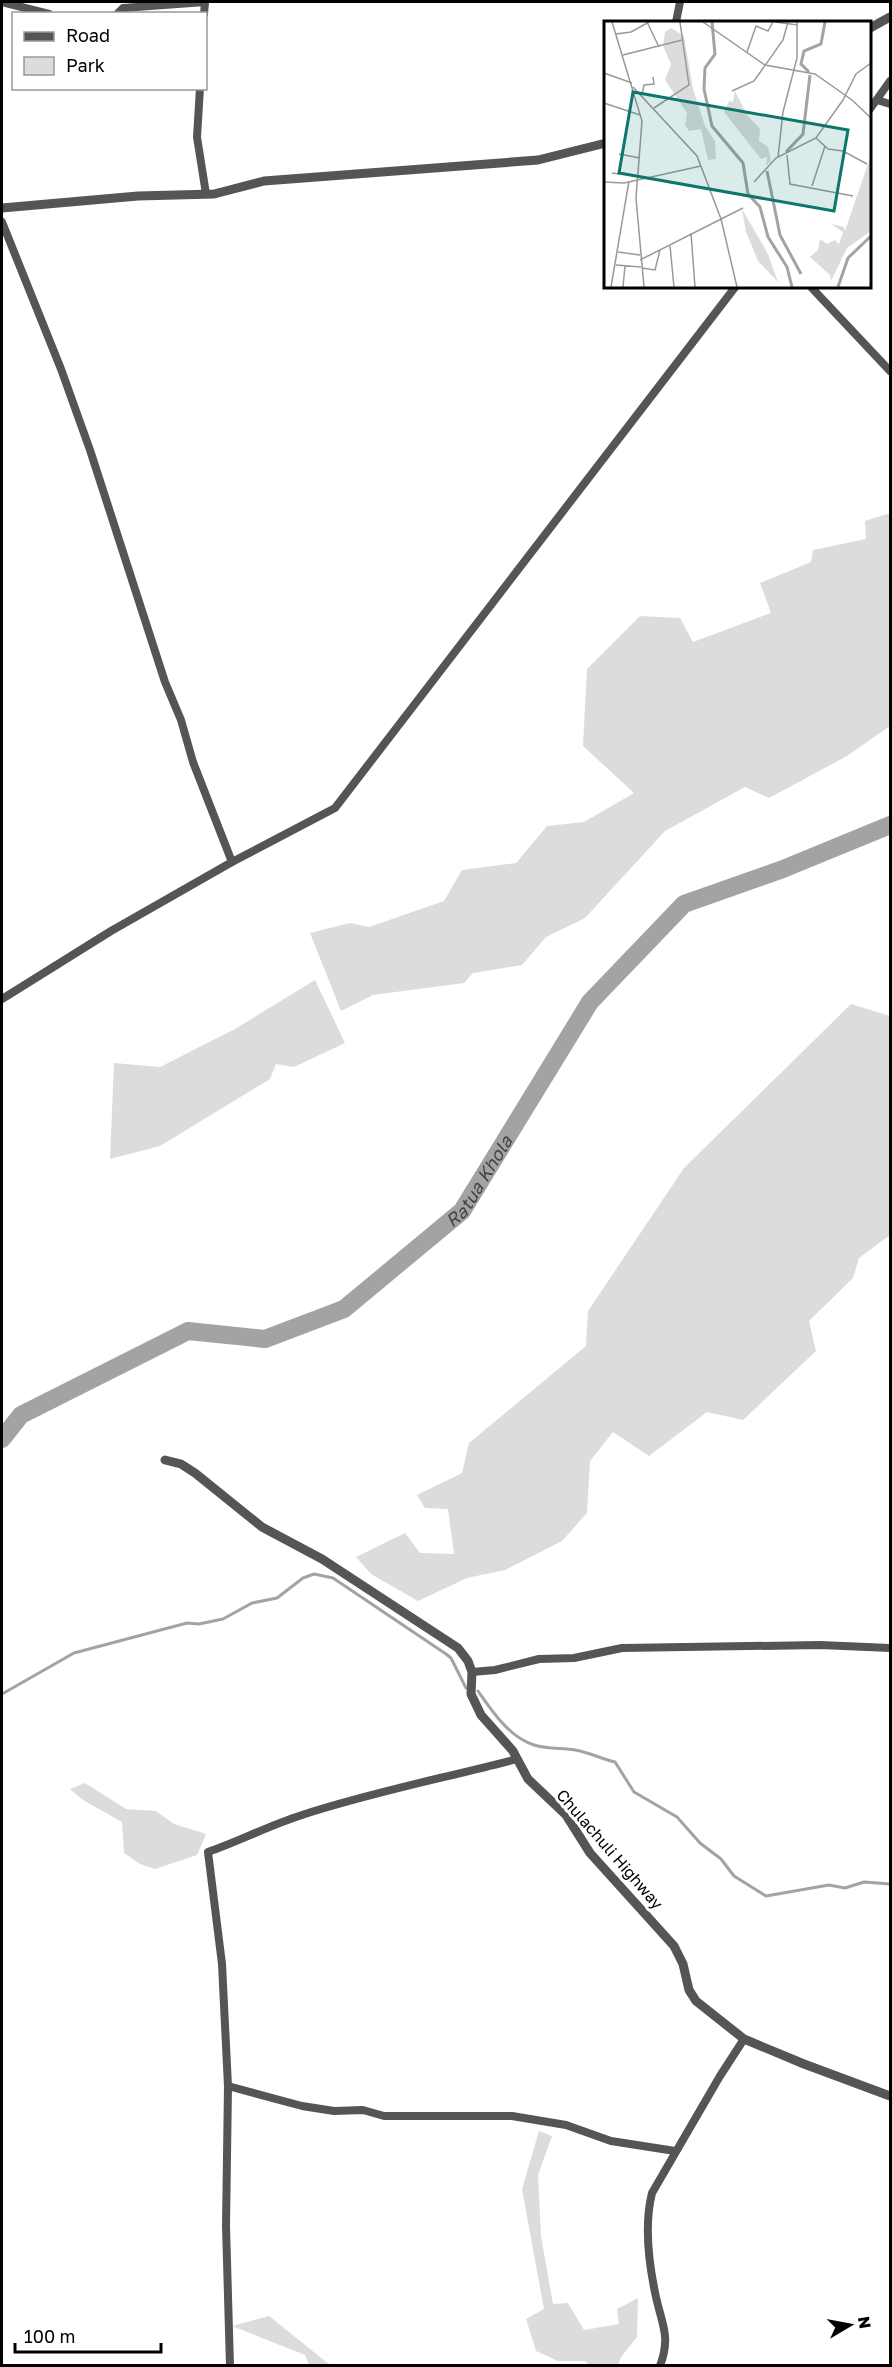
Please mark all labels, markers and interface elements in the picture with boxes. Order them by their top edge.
legend [12,12,207,90]
inset map [604,21,871,288]
text: Road [66,24,110,46]
text: Park [66,54,105,76]
water label: Ratua Khola [441,1131,517,1231]
street label: Chulachuli Highway [552,1785,668,1913]
north arrow [820,2295,880,2355]
text: N [854,2315,876,2330]
scale bar [15,2316,160,2354]
text: 100 m [24,2325,75,2347]

